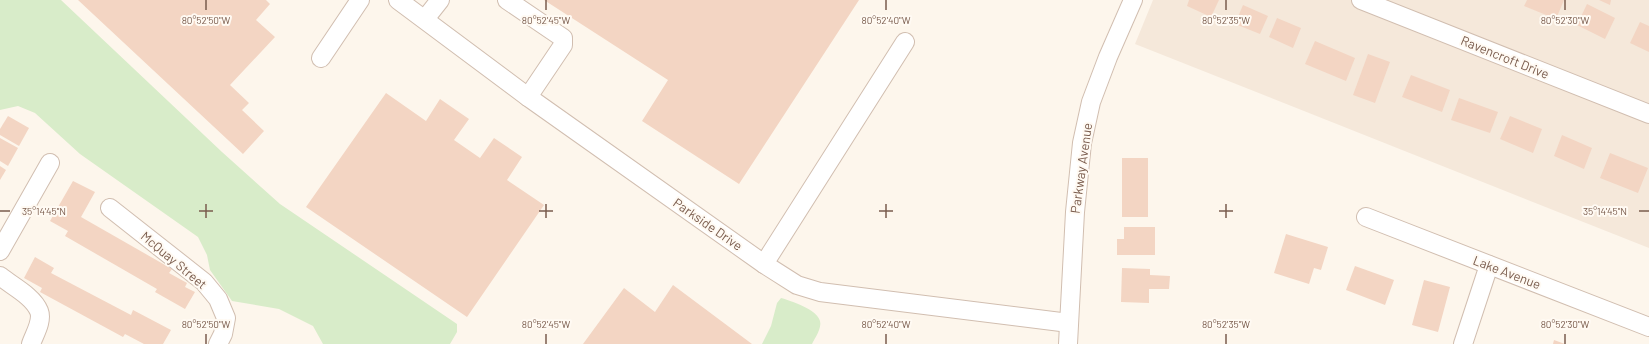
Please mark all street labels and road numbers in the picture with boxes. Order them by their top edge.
street label: Ravencroft Drive [1459,32,1551,82]
street label: Parkway Avenue [1067,122,1095,214]
street label: Parkside Drive [670,194,746,254]
street label: McQuay Street [138,228,210,292]
street label: Lake Avenue [1471,252,1543,292]

